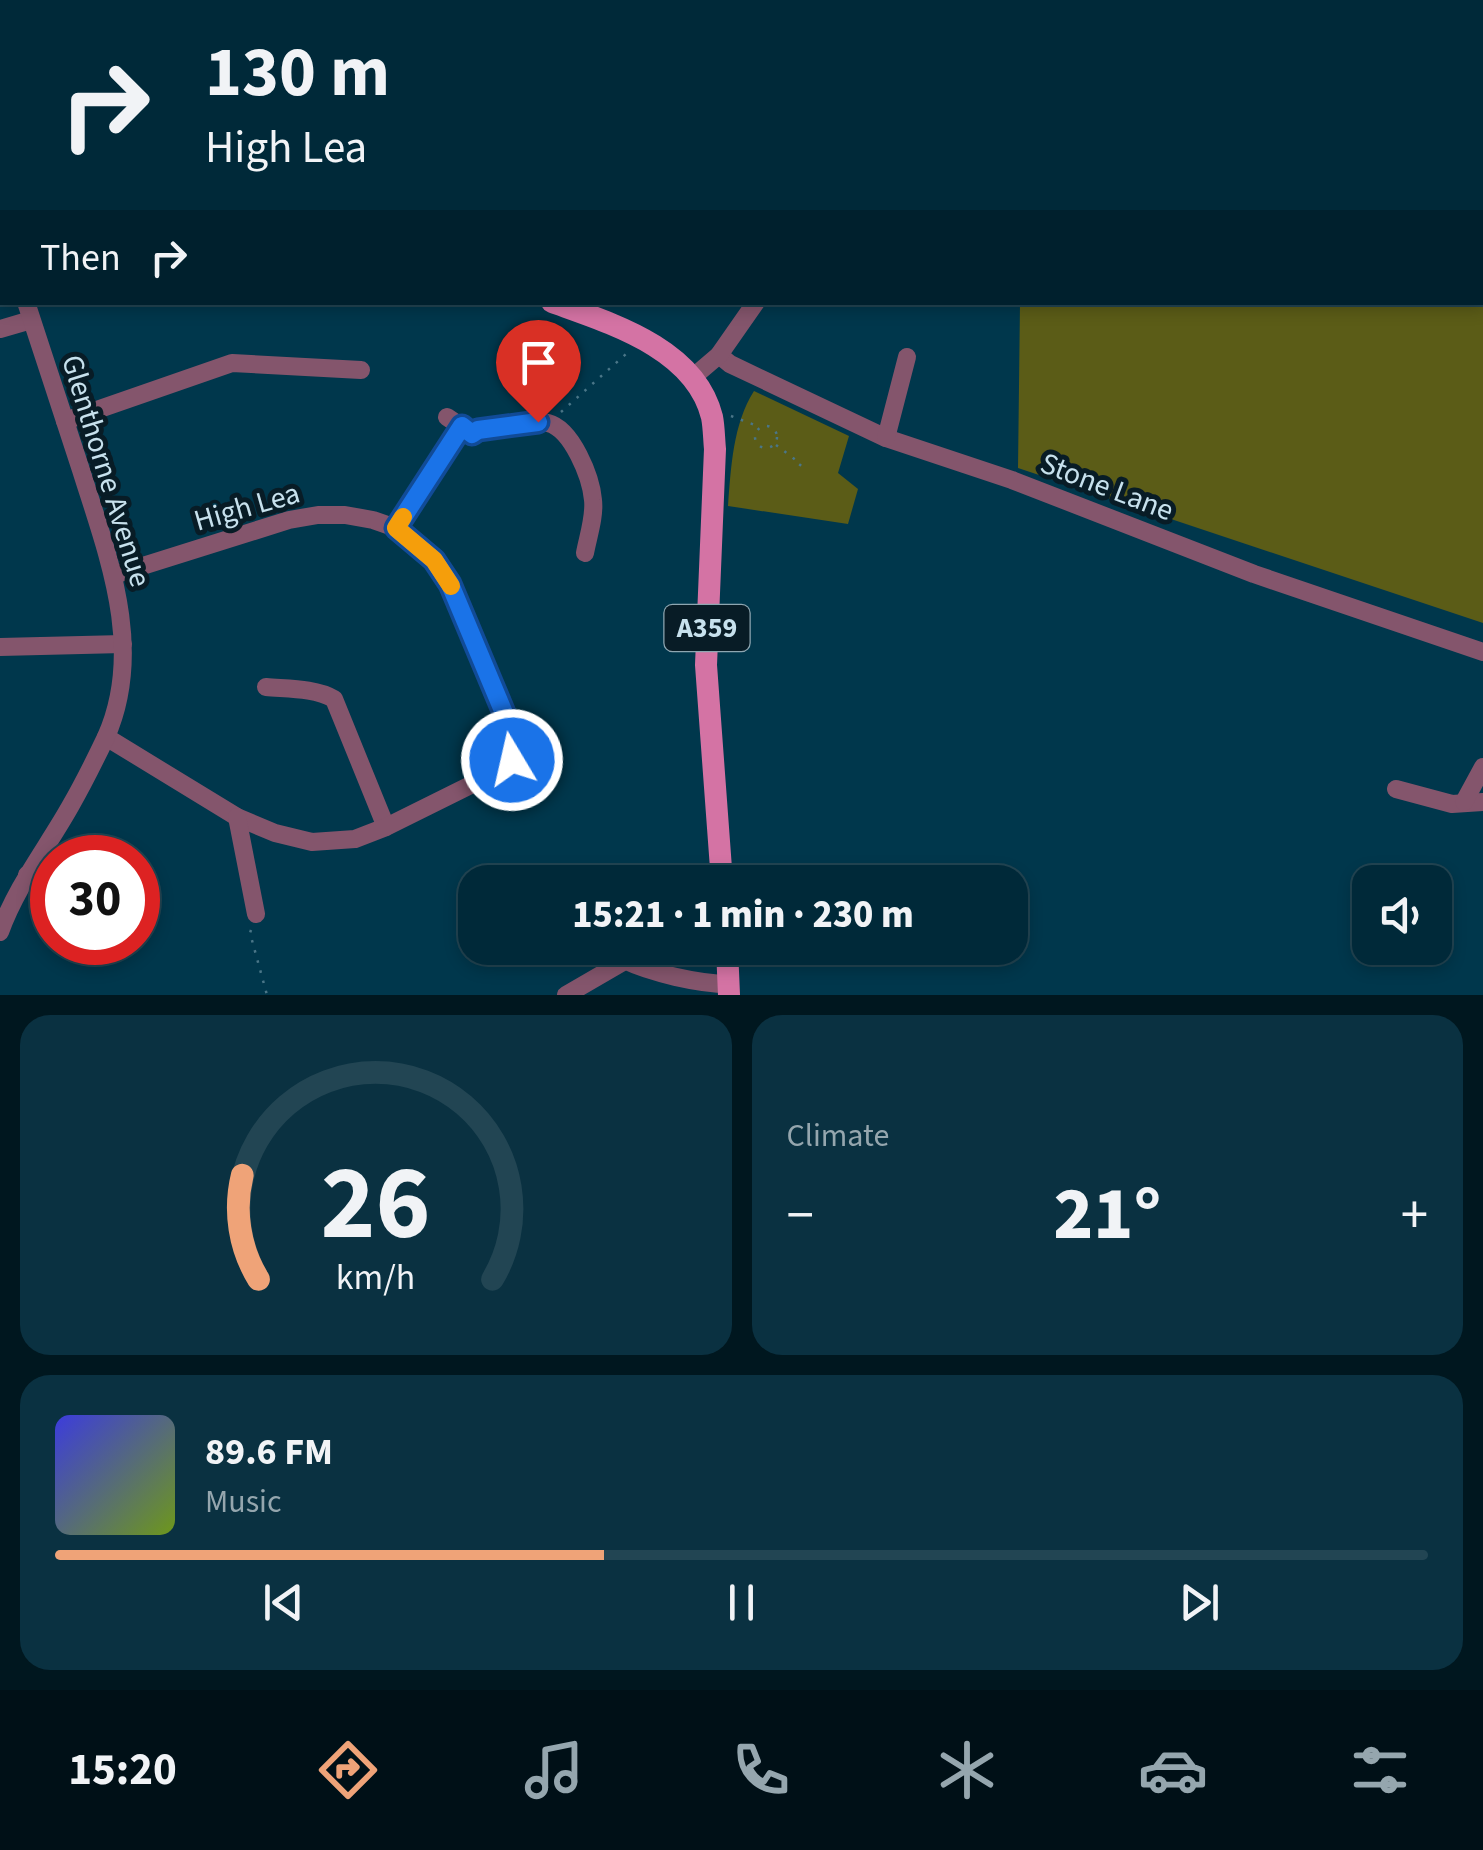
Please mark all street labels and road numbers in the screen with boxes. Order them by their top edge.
street label: Glenthorne Avenue [50,350,162,592]
street label: Stone Lane [1034,442,1180,532]
street label: High Lea [189,471,305,543]
road number: A359 [664,605,750,651]

